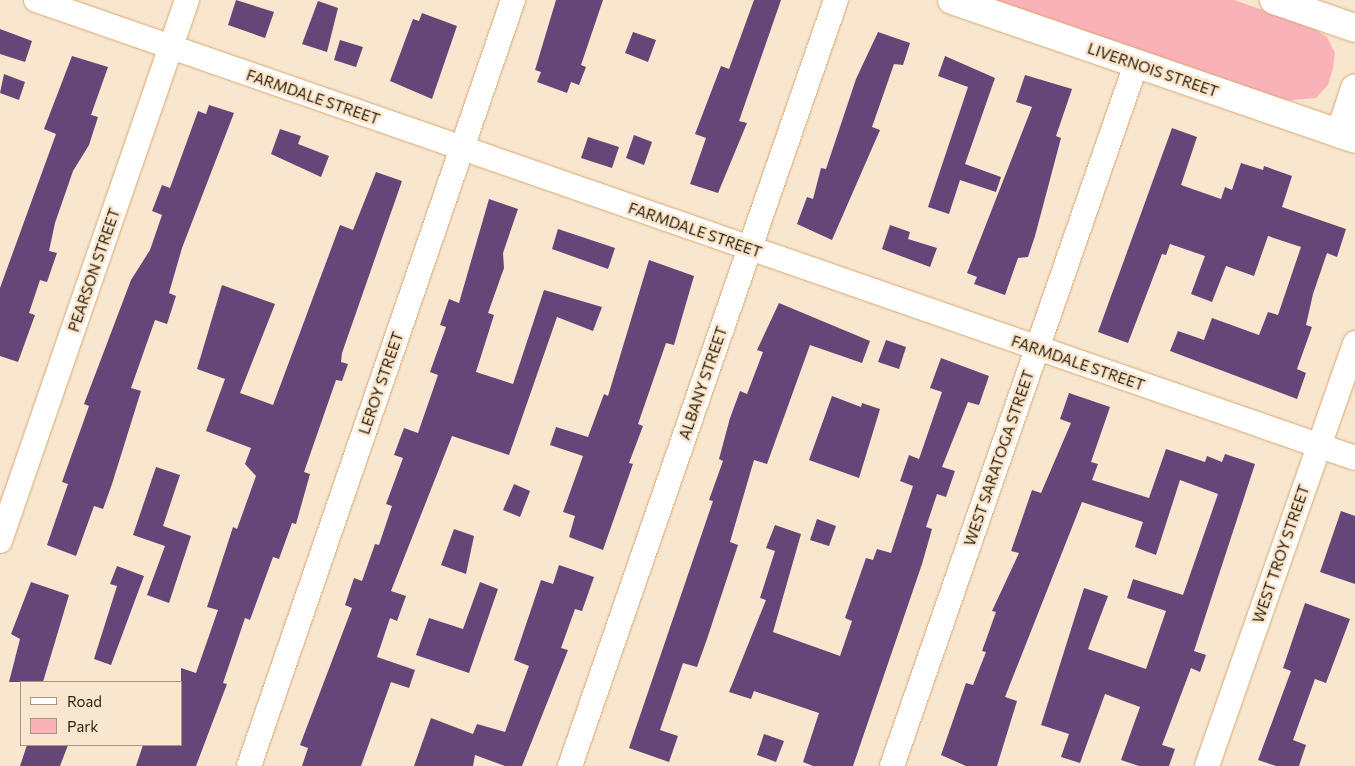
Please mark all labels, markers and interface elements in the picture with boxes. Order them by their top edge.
street label: LIVERNOIS STREET [1085,39,1221,101]
street label: FARMDALE STREET [244,66,382,128]
street label: FARMDALE STREET [626,199,764,261]
street label: PEARSON STREET [64,206,124,334]
street label: ALBANY STREET [675,324,731,442]
street label: LEROY STREET [355,329,407,437]
street label: FARMDALE STREET [1009,332,1147,394]
street label: WEST SARATOGA STREET [960,368,1038,548]
street label: WEST TROY STREET [1249,483,1313,625]
legend [20,681,182,746]
text: Road [67,692,102,710]
text: Park [67,717,98,735]

